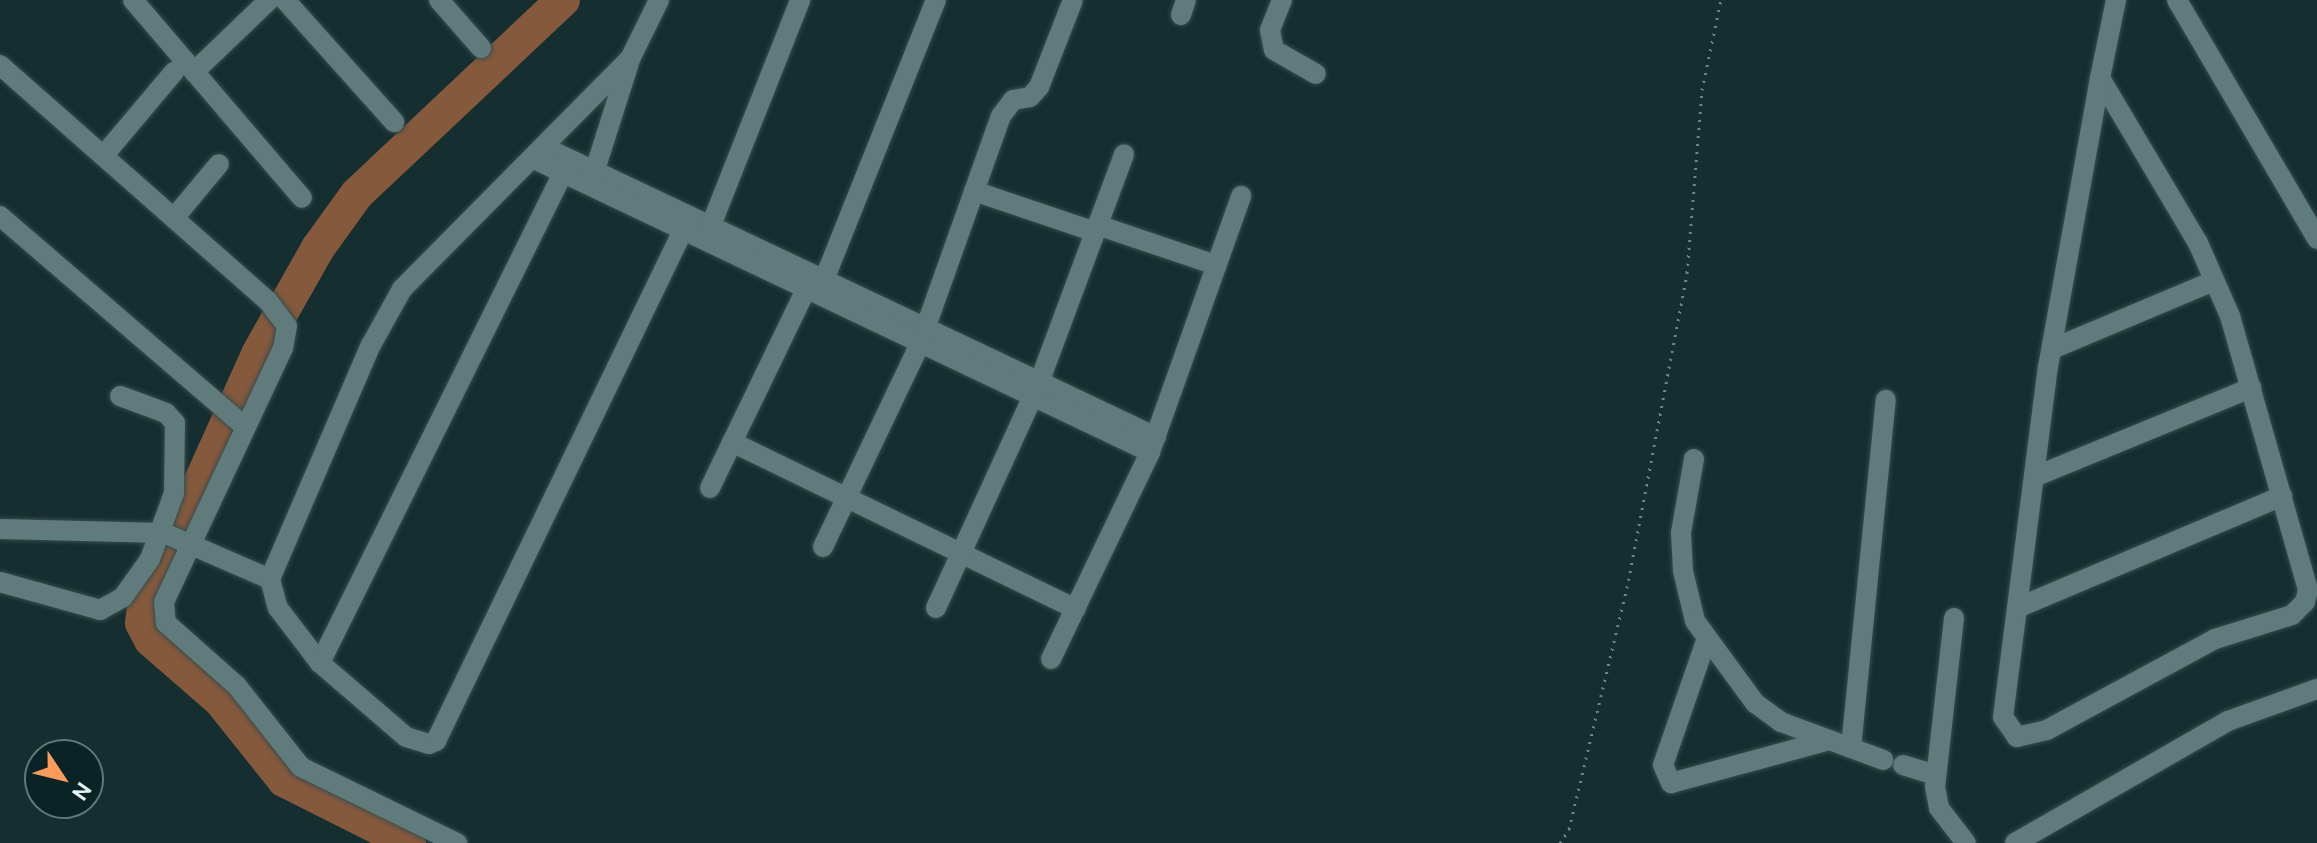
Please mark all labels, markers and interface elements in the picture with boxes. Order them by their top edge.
north arrow [24,739,104,819]
text: N [67,778,97,806]

